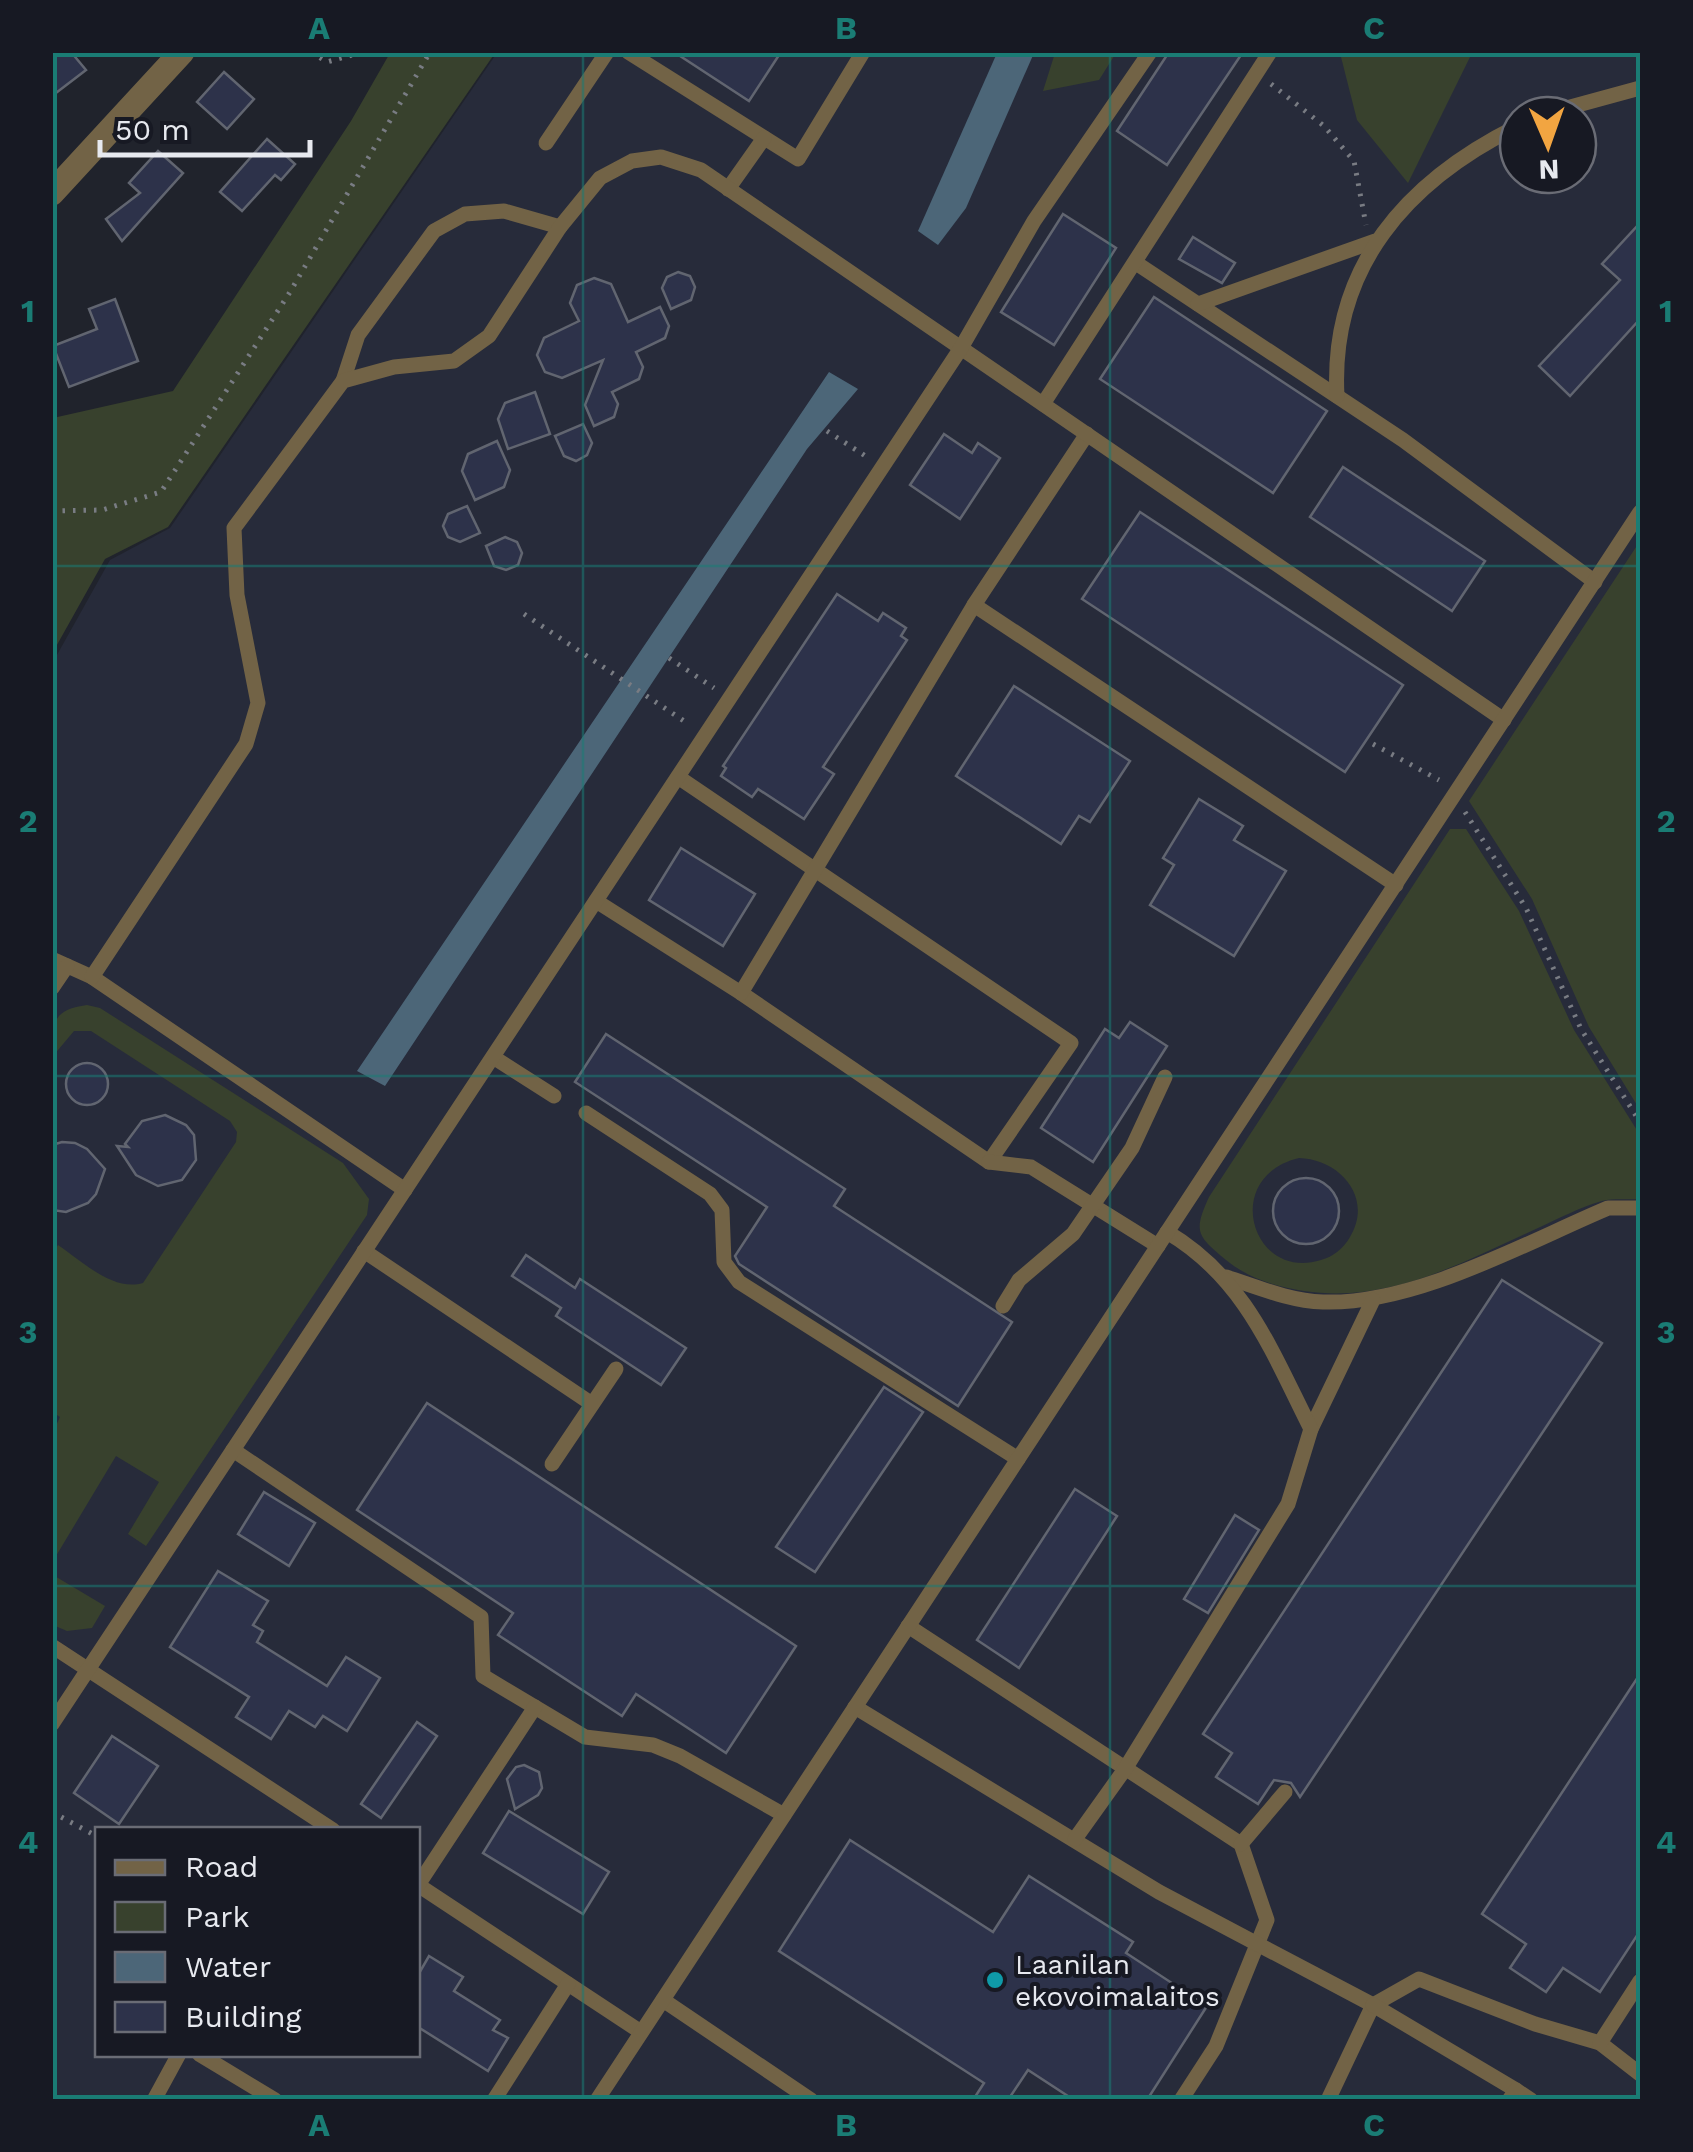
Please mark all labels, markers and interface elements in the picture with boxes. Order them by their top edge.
text: A [308,9,330,47]
text: B [835,9,857,47]
text: C [1363,9,1385,47]
scale bar [100,95,310,157]
north arrow [1498,95,1598,195]
text: 50 m [115,112,190,147]
text: N [1538,153,1560,186]
text: 1 [21,292,35,330]
text: 1 [1659,292,1673,330]
text: 2 [18,802,38,840]
text: 2 [1656,802,1676,840]
text: 3 [19,1313,37,1351]
text: 3 [1657,1313,1675,1351]
text: 4 [18,1823,38,1861]
text: 4 [1656,1823,1676,1861]
legend [95,1827,420,2057]
text: Road [185,1849,258,1884]
text: Park [185,1899,250,1934]
place label: Laanilan ekovoimalaitos [1015,1948,1220,2013]
text: Water [185,1949,271,1984]
marker: Laanilan ekovoimalaitos [984,1969,1006,1991]
text: Building [185,1999,302,2034]
text: A [308,2106,330,2144]
text: B [835,2106,857,2144]
text: C [1363,2106,1385,2144]

